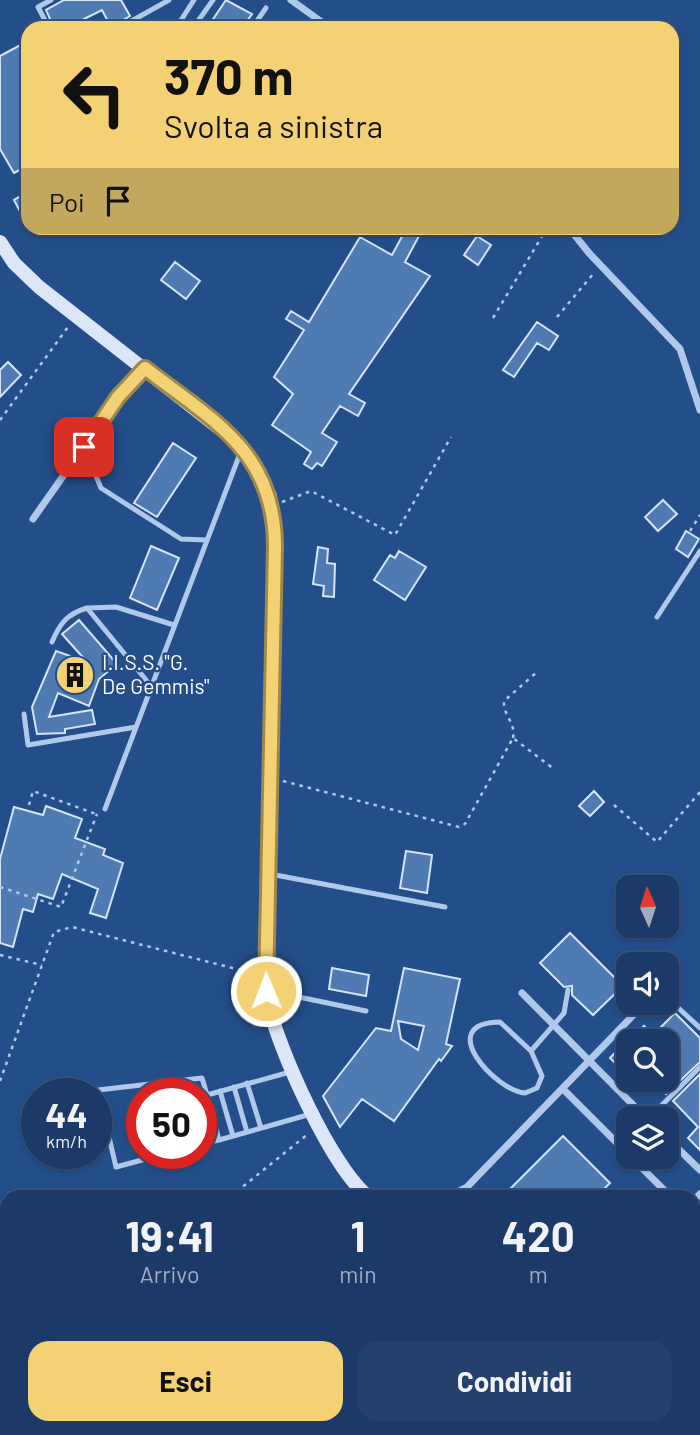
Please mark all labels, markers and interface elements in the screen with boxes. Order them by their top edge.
text: 370 m [164,46,293,105]
icon: left [49,49,140,140]
text: Svolta a sinistra [164,106,383,144]
icon: arrive [99,182,137,220]
text: Poi [49,186,85,217]
pin [54,417,114,477]
icon: arrive [65,428,103,466]
place label: I.I.S.S. "G. De Gemmis" [102,649,210,698]
building icon: I.I.S.S. "G. De Gemmis" [54,654,96,696]
north arrow [616,875,679,938]
map controls [616,875,679,1169]
button: sound [616,952,679,1015]
position arrow [229,954,303,1028]
button: search [616,1029,679,1092]
speed limit sign: 50 [126,1078,217,1169]
text: 44 [45,1093,88,1135]
button: layers [616,1106,679,1169]
text: km/h [46,1130,87,1152]
text: 19:41 [125,1210,214,1260]
text: 1 [350,1210,365,1260]
text: 420 [502,1210,575,1260]
text: Arrivo [140,1260,199,1288]
text: min [339,1260,377,1288]
text: m [529,1260,548,1288]
button: Esci [28,1341,343,1421]
button: Condividi [357,1341,672,1421]

